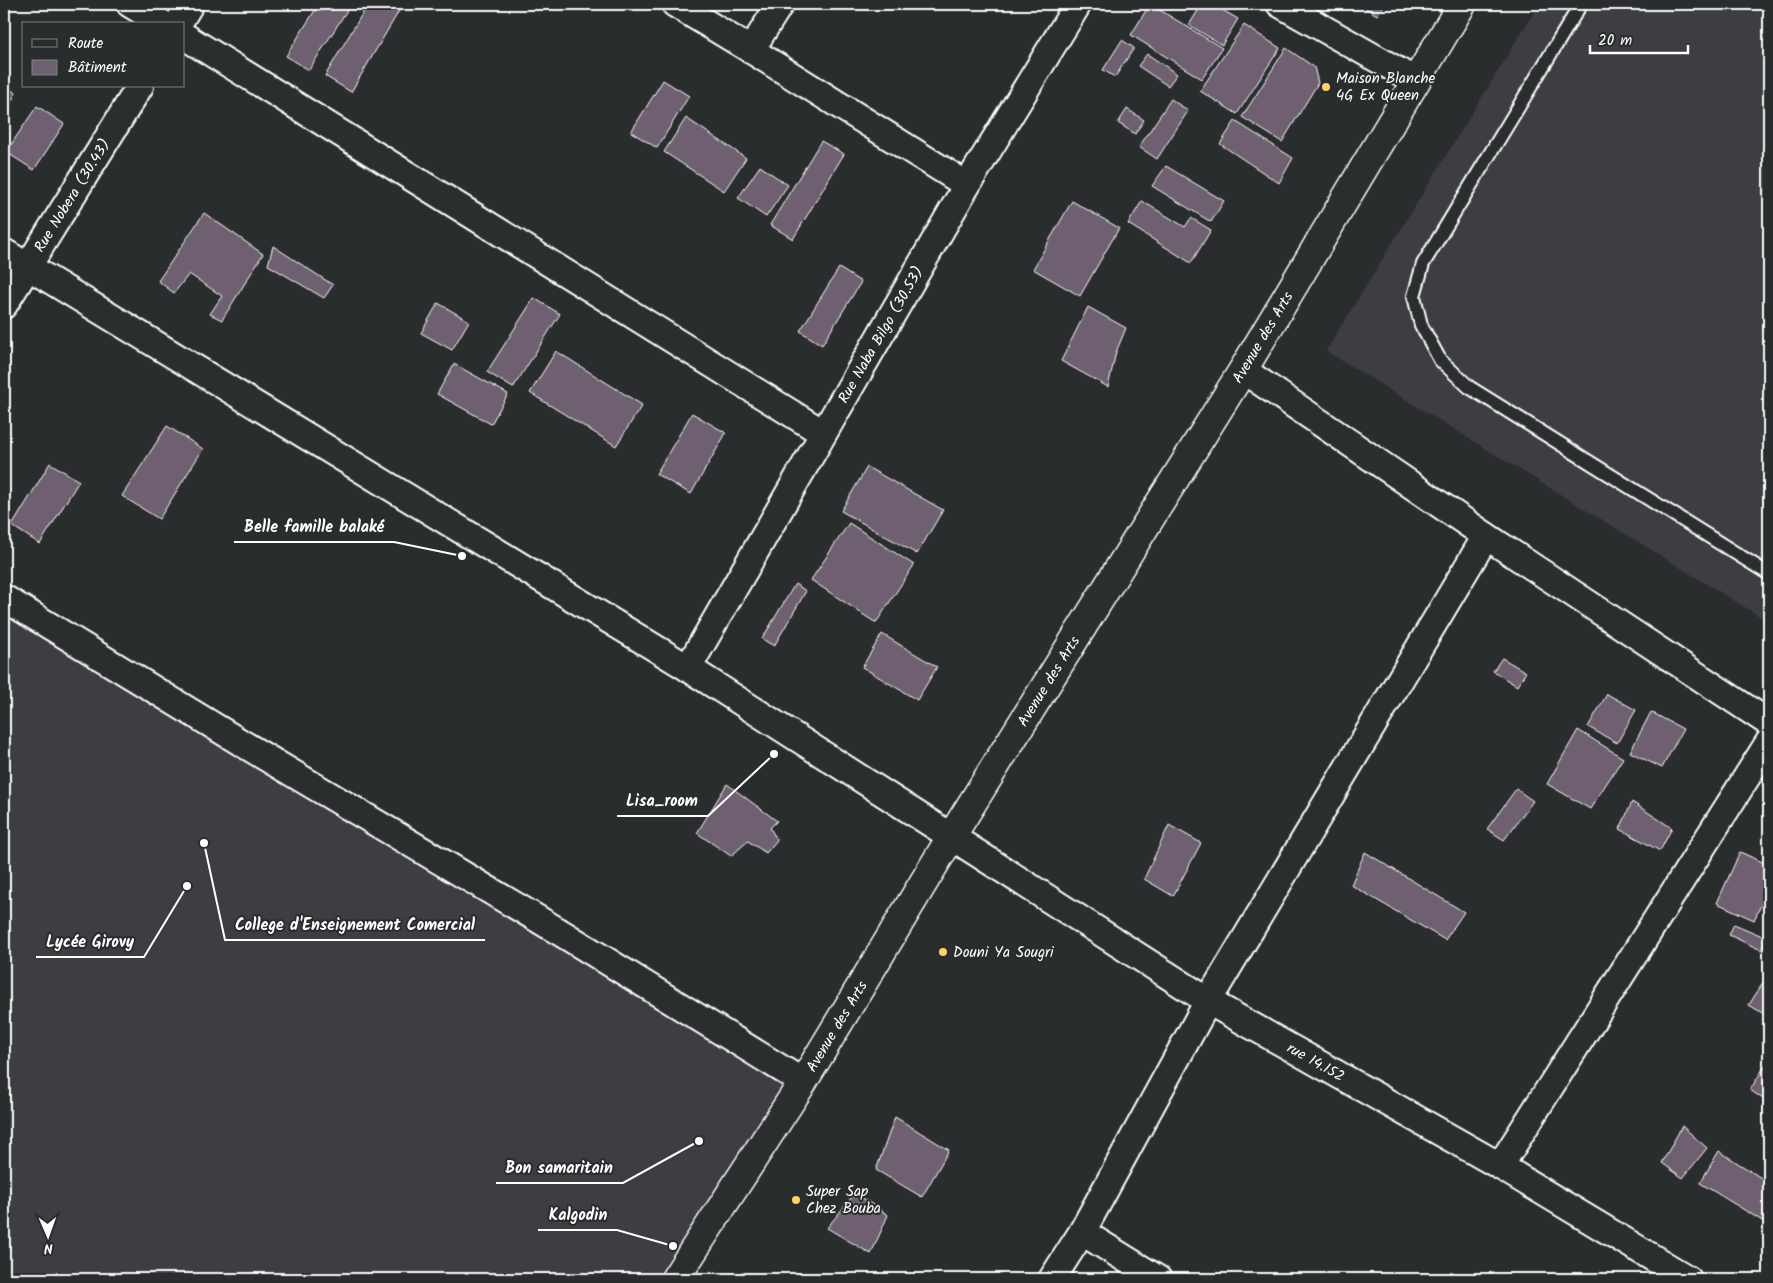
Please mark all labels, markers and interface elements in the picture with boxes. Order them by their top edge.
legend [22,22,185,88]
scale bar [1590,22,1688,54]
text: 20 m [1598,29,1632,53]
text: Route [68,32,104,56]
text: Bâtiment [68,56,127,80]
place label: Maison Blanche 4G Ex Queen [1336,67,1436,108]
marker: Maison Blanche 4G Ex Queen [1320,81,1332,93]
street label: Rue Nobera (30.43) [28,134,117,257]
street label: Rue Naba Bilgo (30.53) [832,262,931,408]
street label: Avenue des Arts [1226,287,1301,388]
callout: Belle famille balaké [234,511,394,542]
text: Belle famille balaké [244,515,385,540]
street label: Avenue des Arts [1012,631,1087,732]
callout: Lisa_room [617,785,708,816]
text: Lisa_room [626,789,698,814]
callout: College d'Enseignement Comercial [225,909,485,940]
text: College d'Enseignement Comercial [235,913,476,938]
callout: Lycée Girovy [36,926,144,957]
text: Lycée Girovy [46,930,135,955]
place label: Douni Ya Sougri [953,941,1055,965]
marker: Douni Ya Sougri [937,946,949,958]
street label: Avenue des Arts [801,976,875,1077]
street label: rue 14.152 [1282,1037,1349,1089]
callout: Bon samaritain [496,1152,623,1183]
text: Bon samaritain [505,1156,613,1181]
place label: Super Sap Chez Bouba [806,1180,881,1221]
marker: Super Sap Chez Bouba [790,1194,802,1206]
callout: Kalgodin [538,1199,617,1230]
text: Kalgodin [549,1203,607,1228]
north arrow [22,1210,72,1260]
text: N [43,1237,53,1259]

